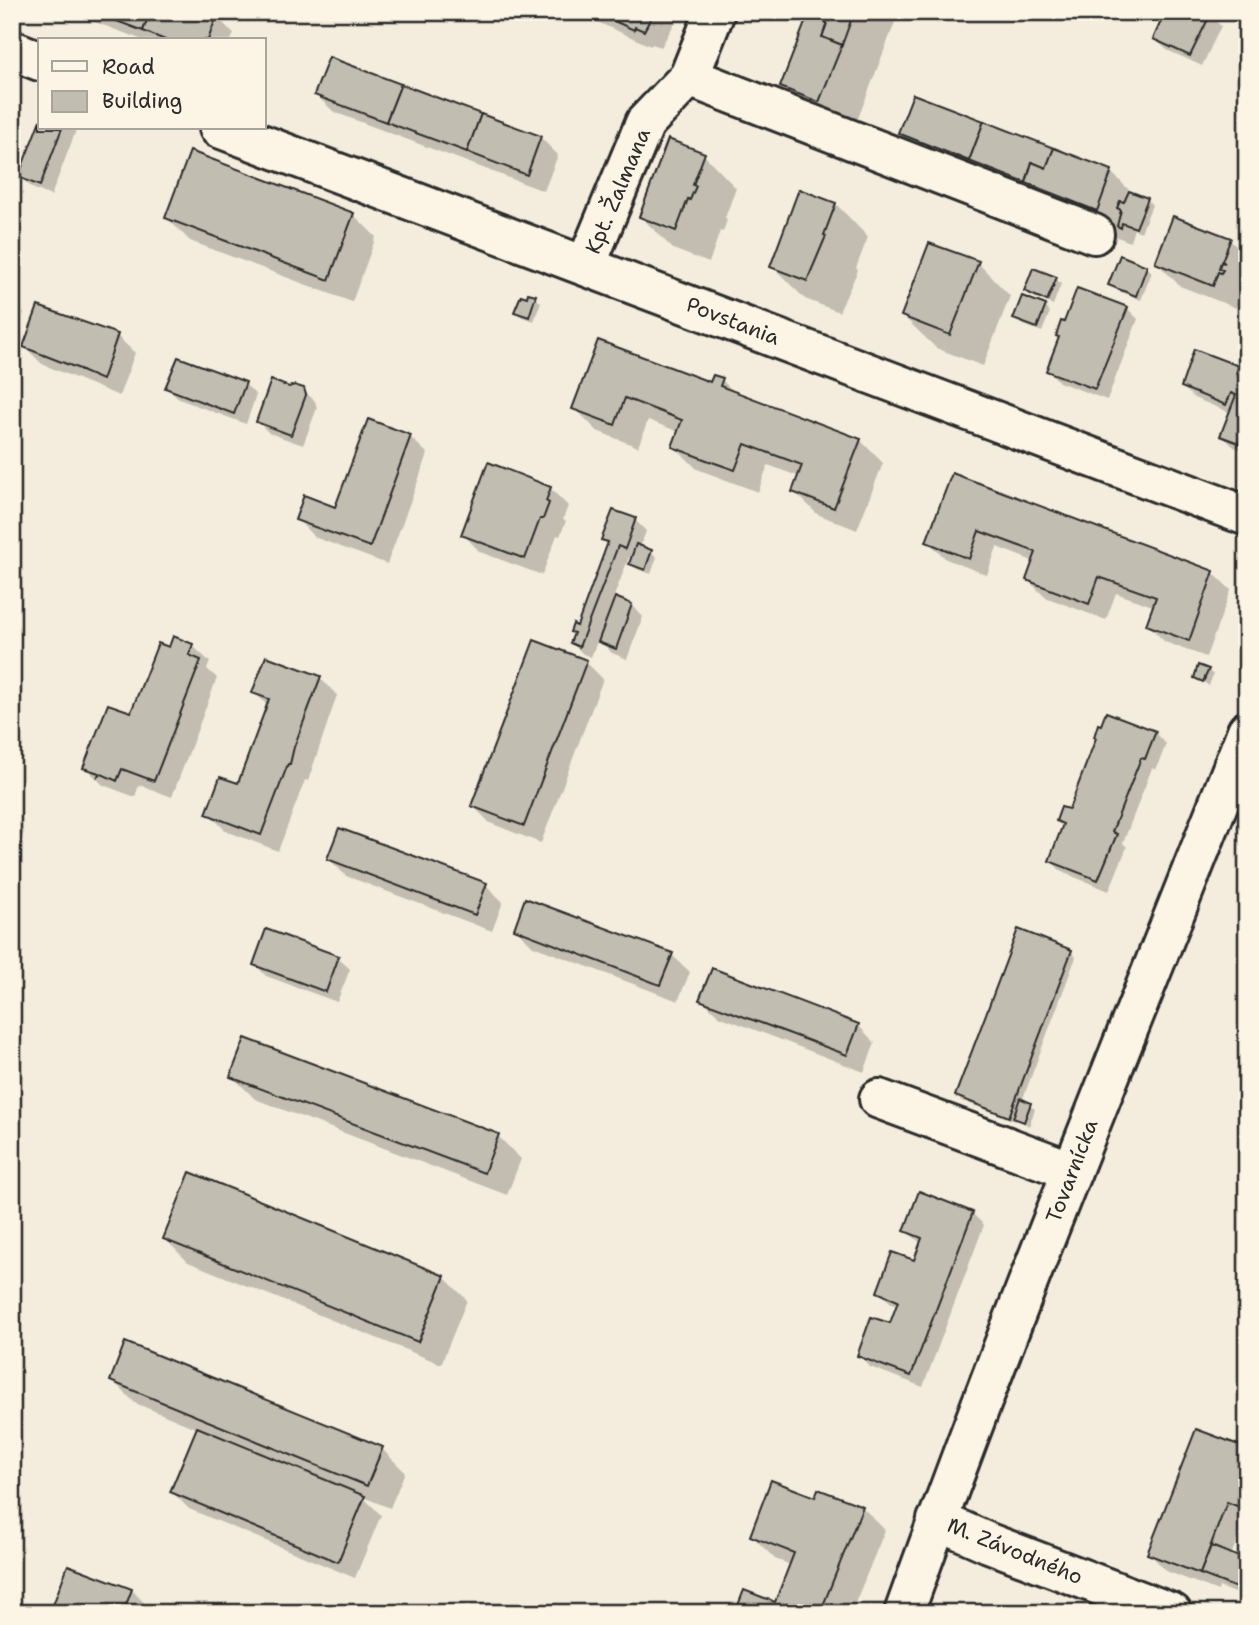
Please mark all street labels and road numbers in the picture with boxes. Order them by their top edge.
street label: Kpt. Žalmana [578,123,657,258]
street label: Povstania [682,290,784,352]
street label: Tovarnícka [1039,1115,1105,1227]
street label: M. Závodného [943,1511,1087,1591]

